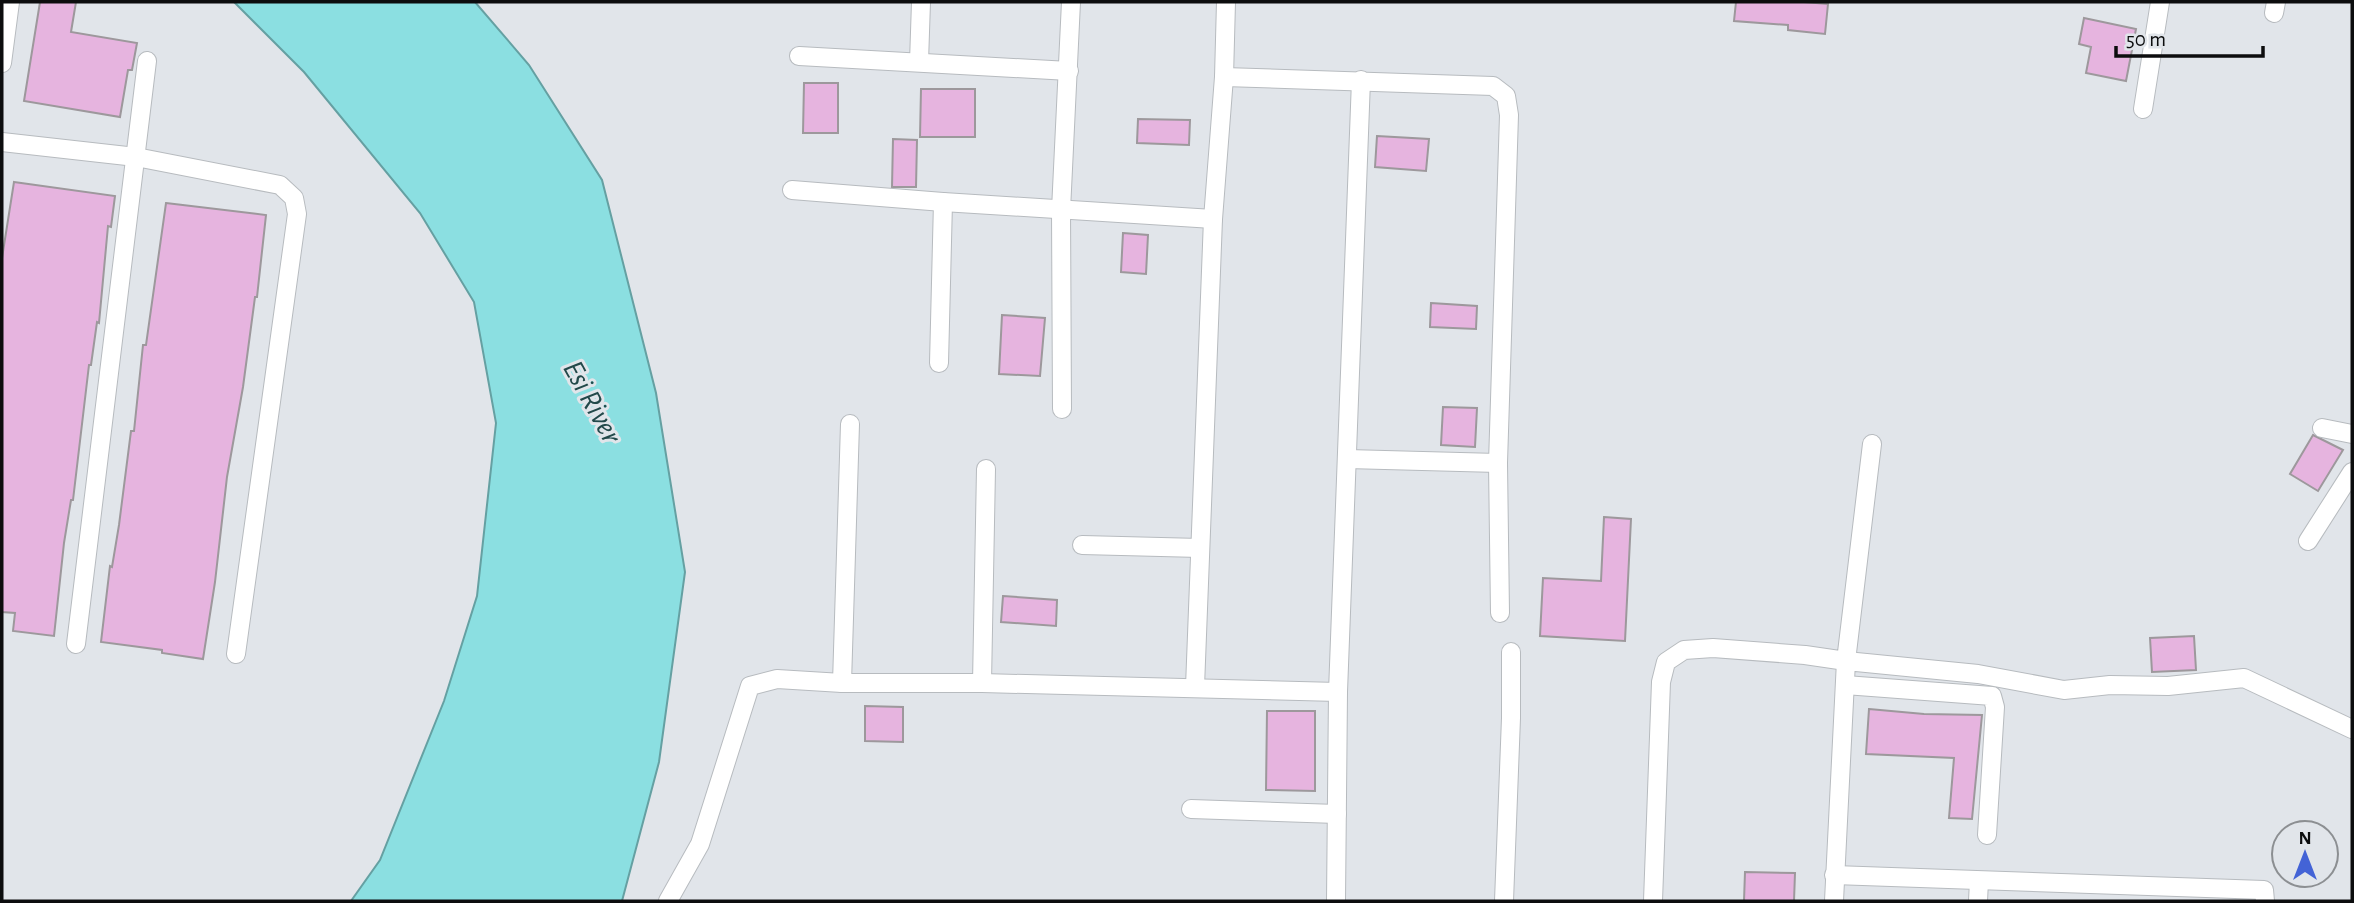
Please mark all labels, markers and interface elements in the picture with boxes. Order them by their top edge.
scale bar [2116,14,2263,58]
text: 50 m [2126,29,2166,50]
water label: Esi River [557,356,627,450]
north arrow [2270,819,2340,889]
text: N [2298,829,2312,848]

